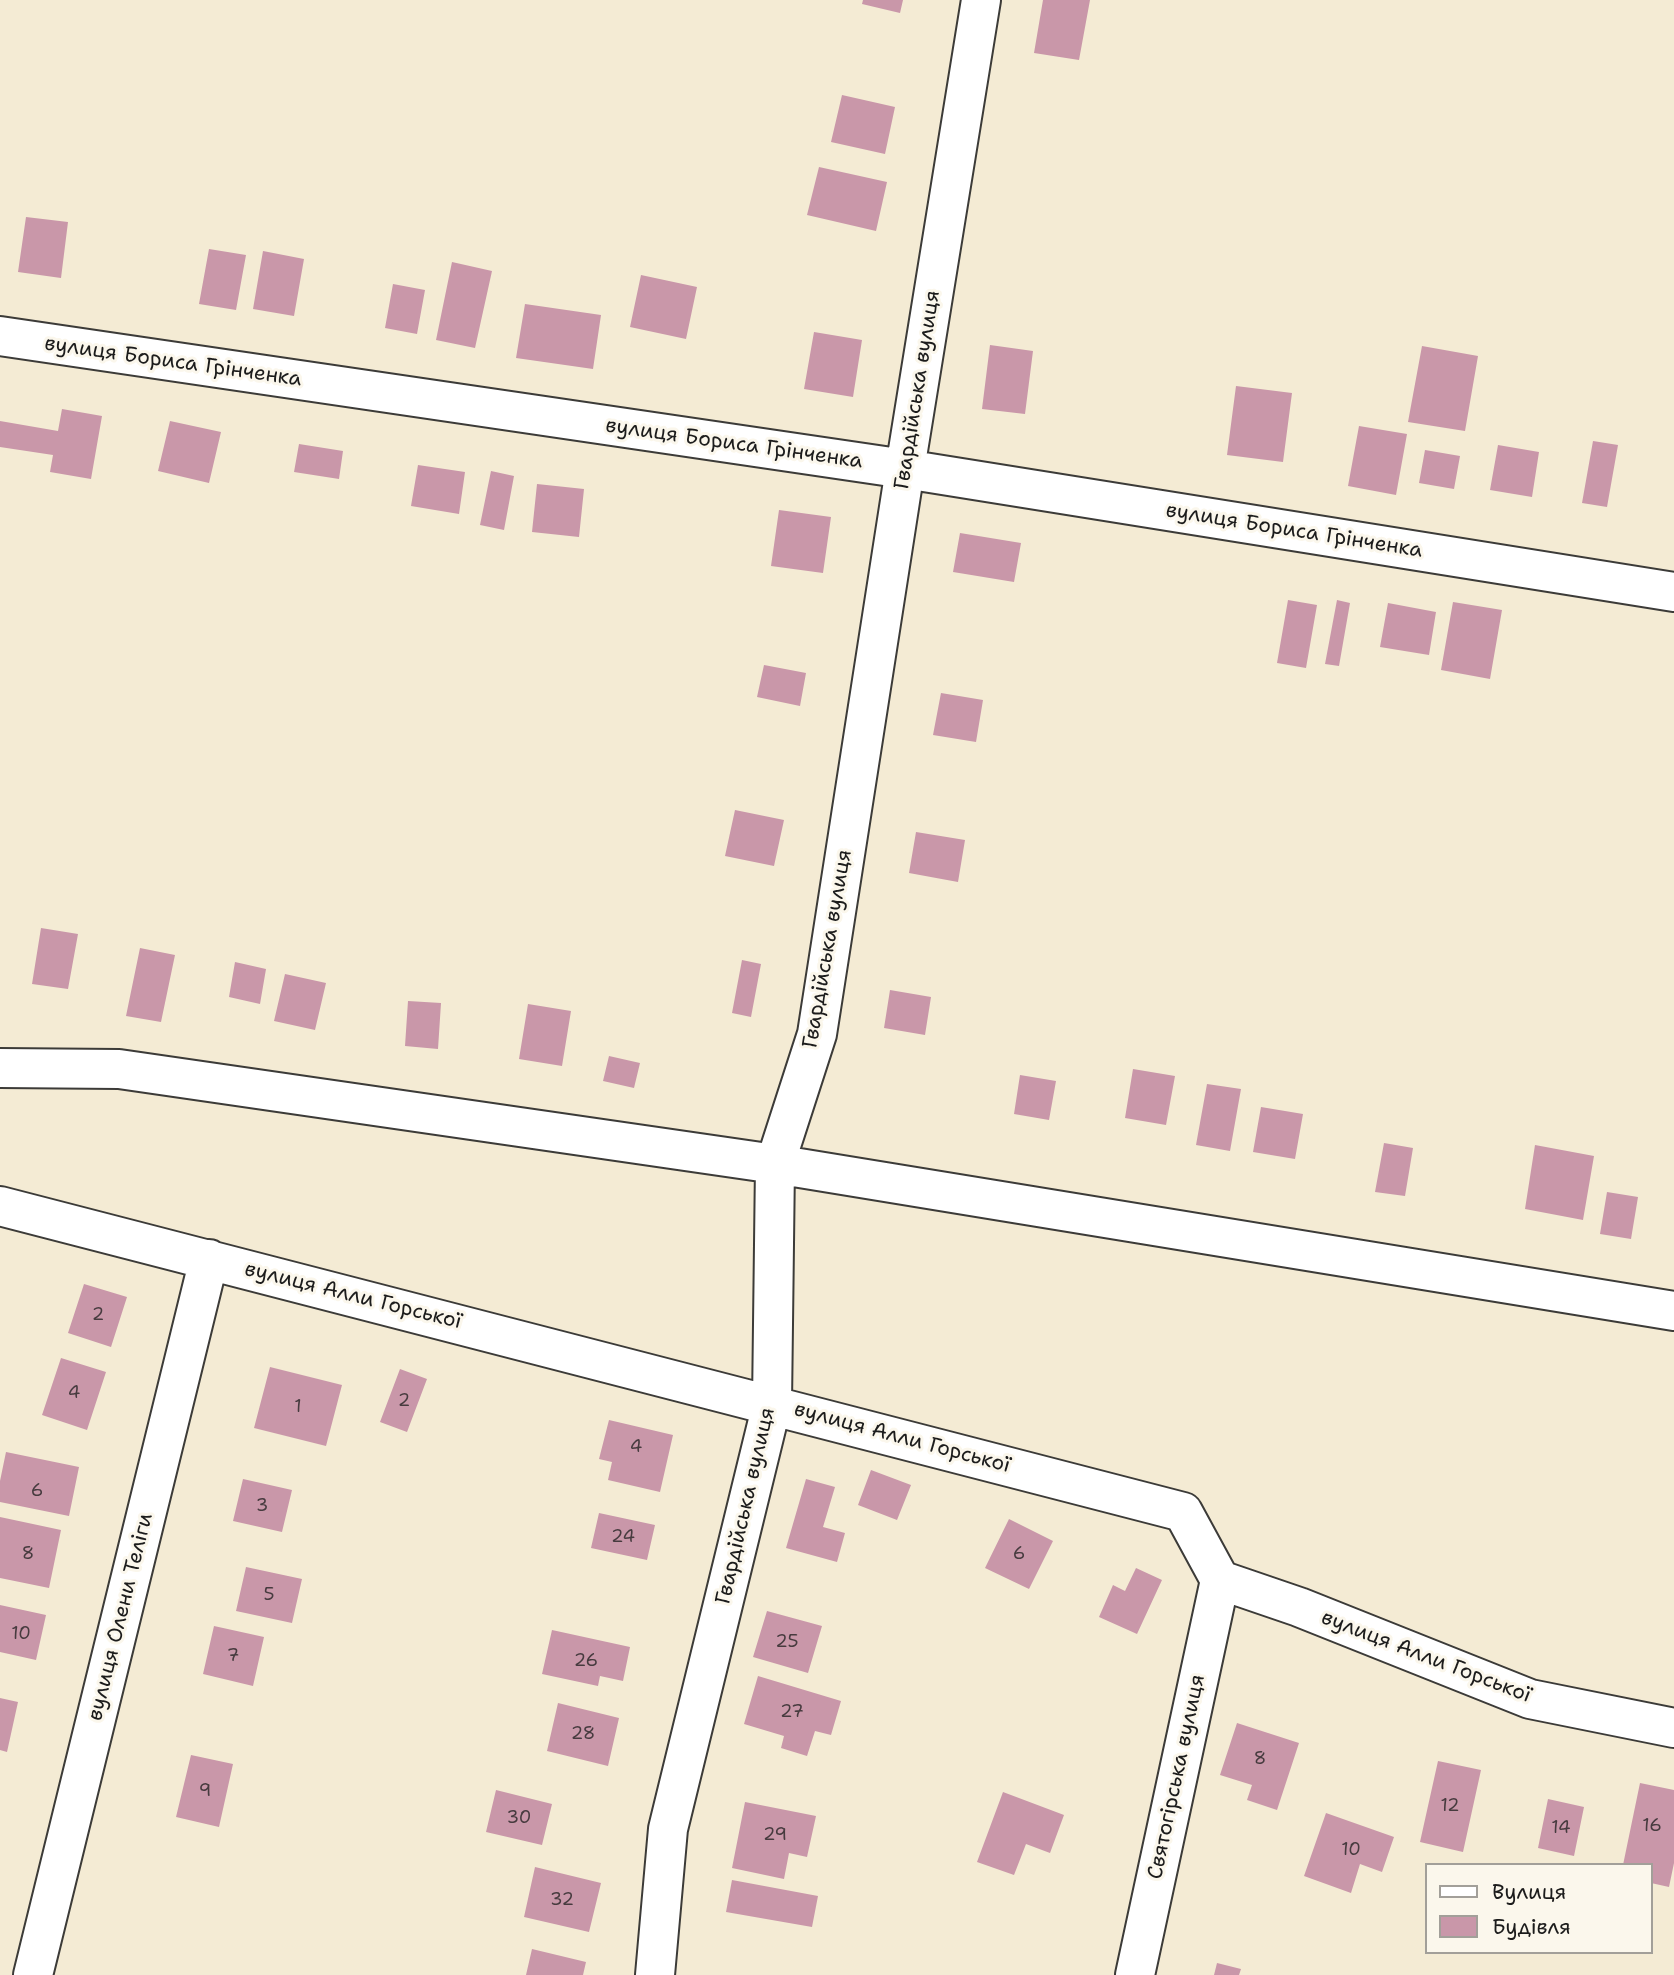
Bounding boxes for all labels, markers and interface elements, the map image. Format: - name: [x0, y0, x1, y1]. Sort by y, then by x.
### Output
- street label: Гвардійська вулиця: [890, 289, 946, 491]
- street label: вулиця Бориса Грінченка: [43, 331, 303, 393]
- street label: вулиця Бориса Грінченка: [604, 413, 864, 475]
- street label: вулиця Бориса Грінченка: [1164, 498, 1424, 564]
- street label: Гвардійська вулиця: [798, 848, 858, 1050]
- street label: вулиця Алли Горської: [242, 1257, 464, 1335]
- house number: 2: [92, 1304, 104, 1326]
- house number: 4: [68, 1382, 80, 1404]
- house number: 2: [398, 1390, 410, 1412]
- house number: 1: [294, 1396, 302, 1418]
- street label: вулиця Алли Горської: [791, 1397, 1013, 1479]
- street label: Гвардійська вулиця: [711, 1405, 781, 1607]
- house number: 4: [630, 1436, 642, 1458]
- house number: 6: [31, 1480, 43, 1502]
- house number: 3: [256, 1495, 268, 1517]
- street label: вулиця Олени Теліги: [83, 1510, 159, 1724]
- house number: 24: [611, 1526, 635, 1548]
- house number: 8: [22, 1543, 34, 1565]
- house number: 6: [1013, 1543, 1025, 1565]
- house number: 5: [263, 1584, 275, 1606]
- street label: вулиця Алли Горської: [1318, 1605, 1534, 1709]
- house number: 10: [11, 1623, 31, 1645]
- house number: 25: [775, 1631, 799, 1653]
- house number: 7: [227, 1645, 239, 1667]
- house number: 26: [574, 1650, 598, 1672]
- street label: Святогірська вулиця: [1143, 1672, 1211, 1882]
- house number: 27: [780, 1701, 804, 1723]
- house number: 28: [571, 1723, 595, 1745]
- house number: 8: [1254, 1748, 1266, 1770]
- house number: 9: [199, 1780, 211, 1802]
- house number: 12: [1440, 1795, 1460, 1817]
- house number: 30: [507, 1807, 531, 1829]
- house number: 16: [1642, 1815, 1662, 1837]
- house number: 14: [1551, 1817, 1571, 1839]
- house number: 29: [763, 1824, 787, 1846]
- house number: 10: [1341, 1839, 1361, 1861]
- legend: [1426, 1863, 1653, 1954]
- text: Вулиця: [1492, 1878, 1566, 1906]
- house number: 32: [550, 1889, 574, 1911]
- text: Будівля: [1492, 1913, 1571, 1941]

